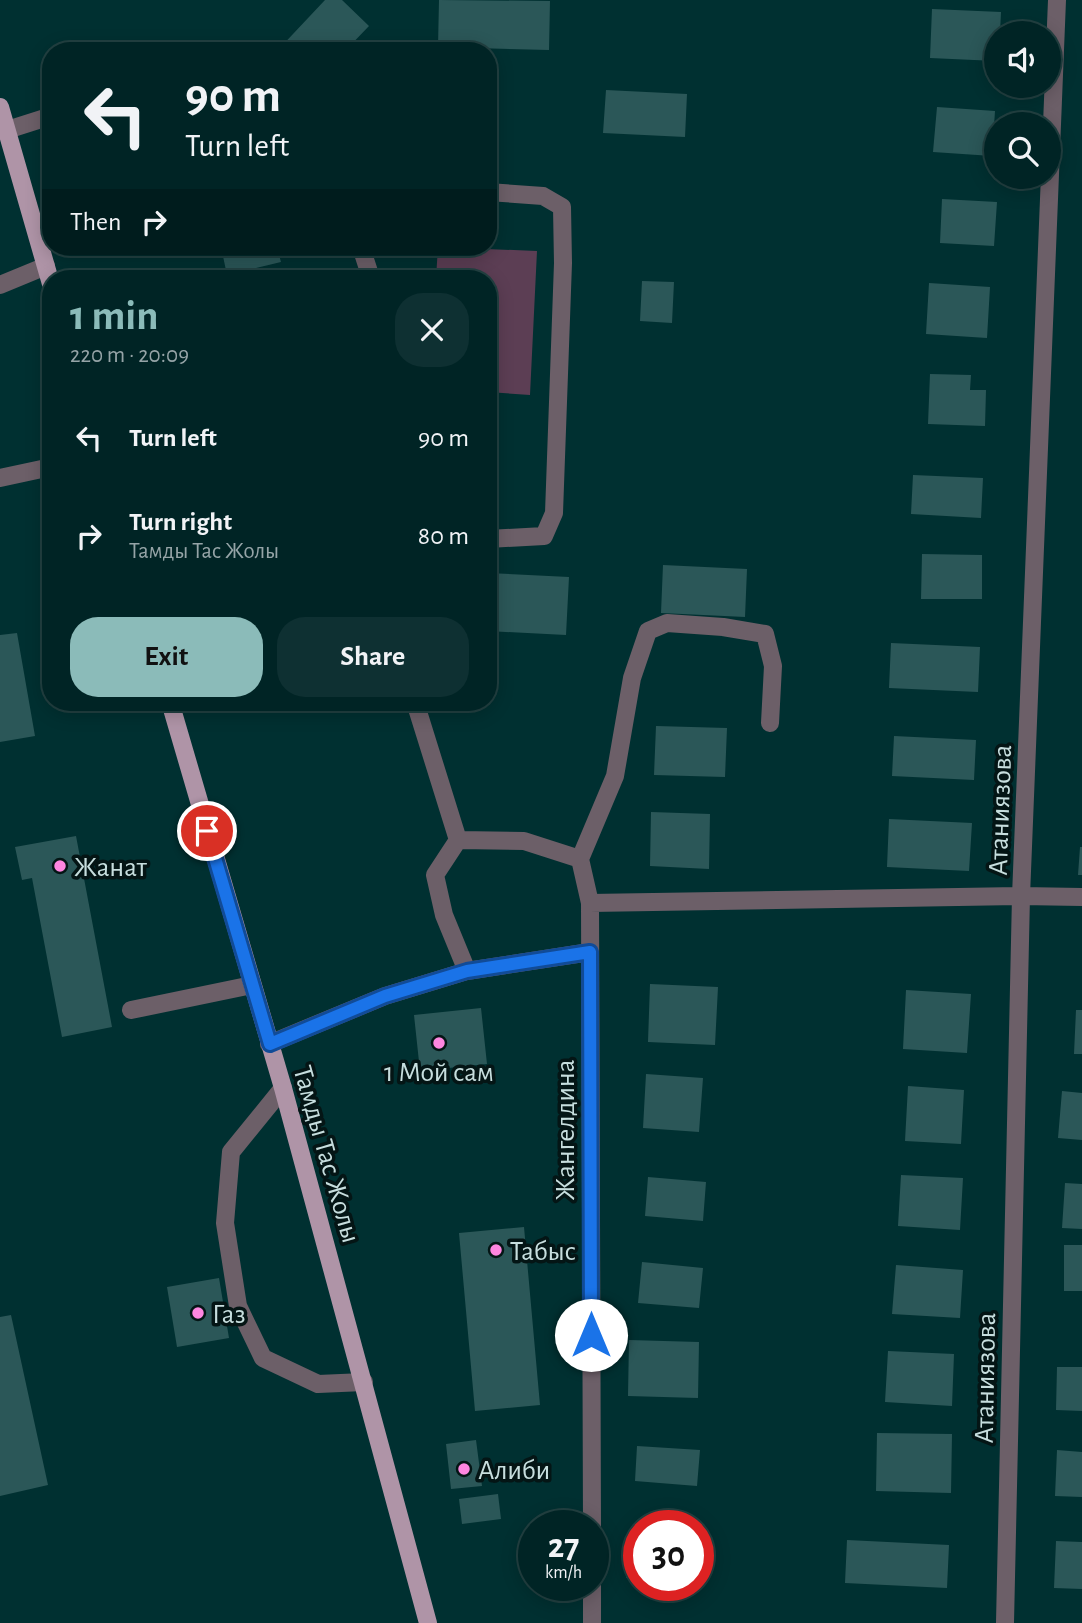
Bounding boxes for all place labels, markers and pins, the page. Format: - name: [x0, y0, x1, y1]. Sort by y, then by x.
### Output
- pin: [177, 801, 237, 861]
- place label: Жанат: [74, 854, 148, 882]
- marker: Жанат: [52, 858, 68, 874]
- marker: 1 Мой сам: [431, 1035, 447, 1051]
- place label: 1 Мой сам: [384, 1059, 494, 1087]
- place label: Табыс: [510, 1238, 576, 1266]
- marker: Табыс: [488, 1242, 504, 1258]
- place label: Газ: [212, 1301, 246, 1329]
- marker: Газ: [190, 1305, 206, 1321]
- place label: Алиби: [478, 1457, 550, 1485]
- marker: Алиби: [456, 1461, 472, 1477]

